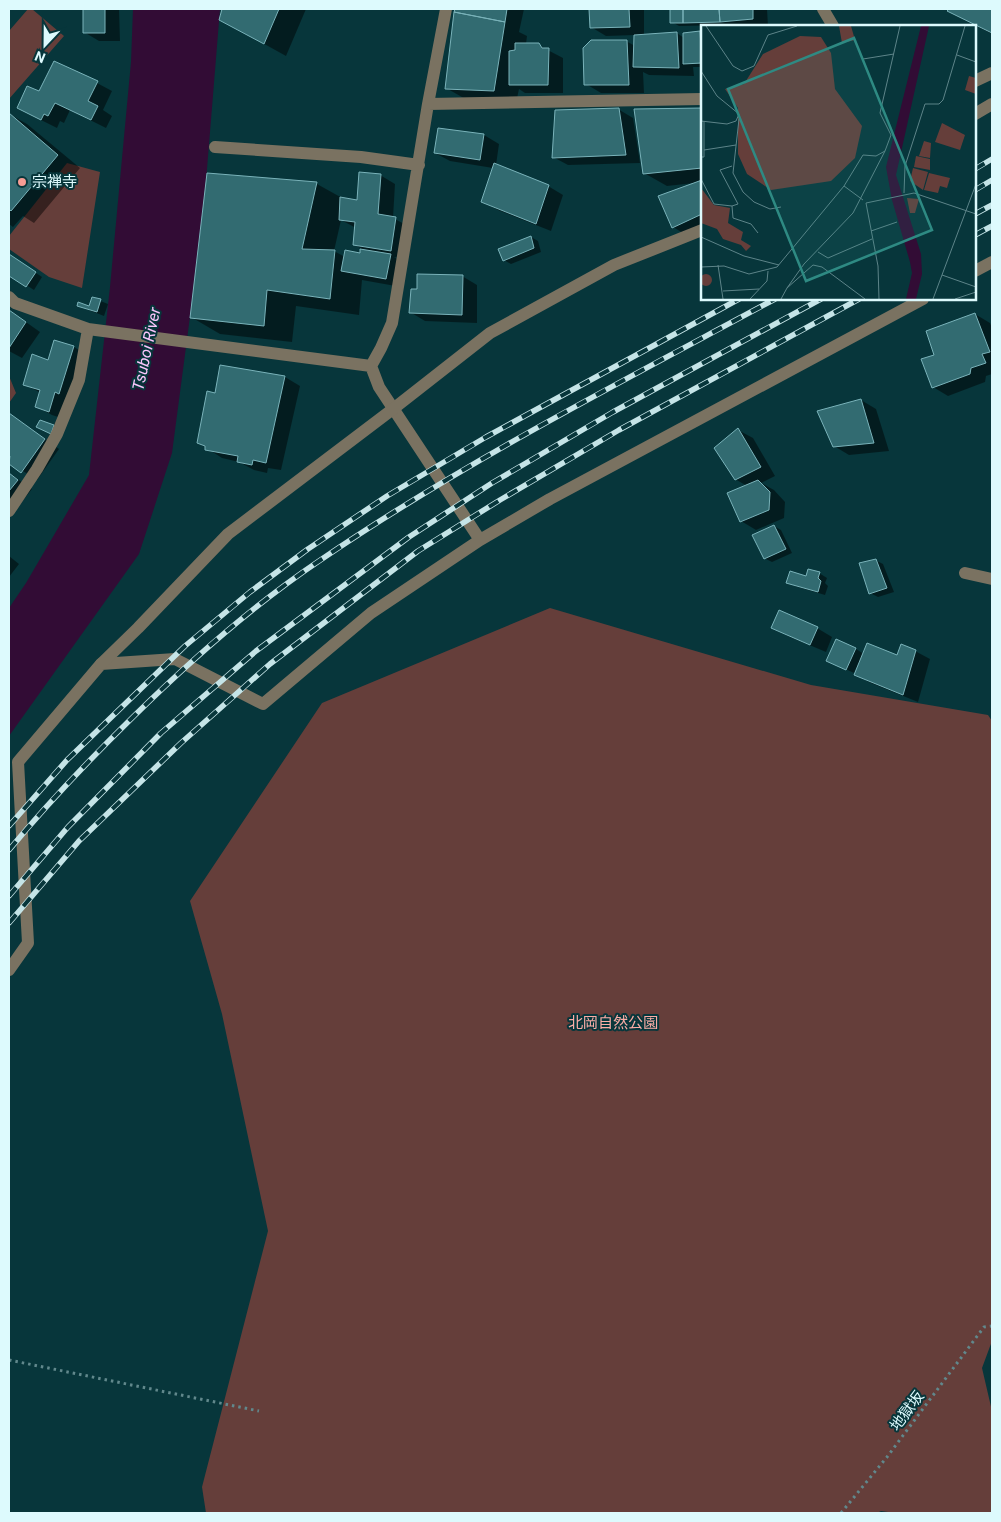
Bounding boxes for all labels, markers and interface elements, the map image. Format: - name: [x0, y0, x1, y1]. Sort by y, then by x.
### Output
- north arrow: [20, 20, 70, 70]
- inset map: [701, 25, 976, 300]
- text: N: [33, 48, 48, 66]
- place label: 宗禅寺: [32, 173, 77, 191]
- marker: 宗禅寺: [16, 176, 28, 188]
- water label: Tsuboi River: [128, 305, 165, 392]
- park label: 北岡自然公園: [568, 1014, 658, 1032]
- street label: 地獄坂: [886, 1388, 928, 1434]

